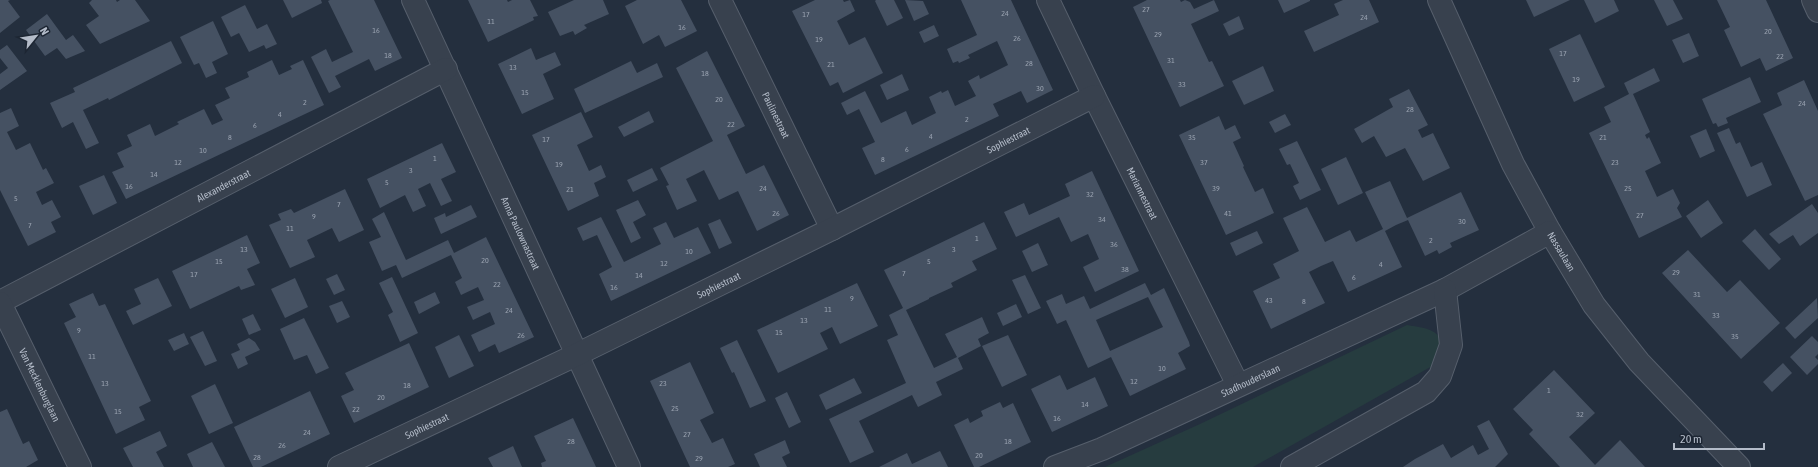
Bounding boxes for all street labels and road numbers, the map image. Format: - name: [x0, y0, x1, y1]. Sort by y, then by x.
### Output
- street label: Paulinestraat: [760, 90, 792, 140]
- street label: Sophiestraat: [985, 124, 1032, 156]
- street label: Mariannestraat: [1124, 165, 1160, 221]
- street label: Alexanderstraat: [195, 167, 252, 204]
- street label: Anna Paulownastraat: [499, 195, 542, 272]
- street label: Nassaulaan: [1545, 230, 1577, 273]
- street label: Sophiestraat: [695, 270, 742, 301]
- street label: Van Mecklenburglaan: [17, 347, 62, 424]
- street label: Stadhouderslaan: [1220, 362, 1282, 399]
- street label: Sophiestraat: [403, 411, 450, 441]

